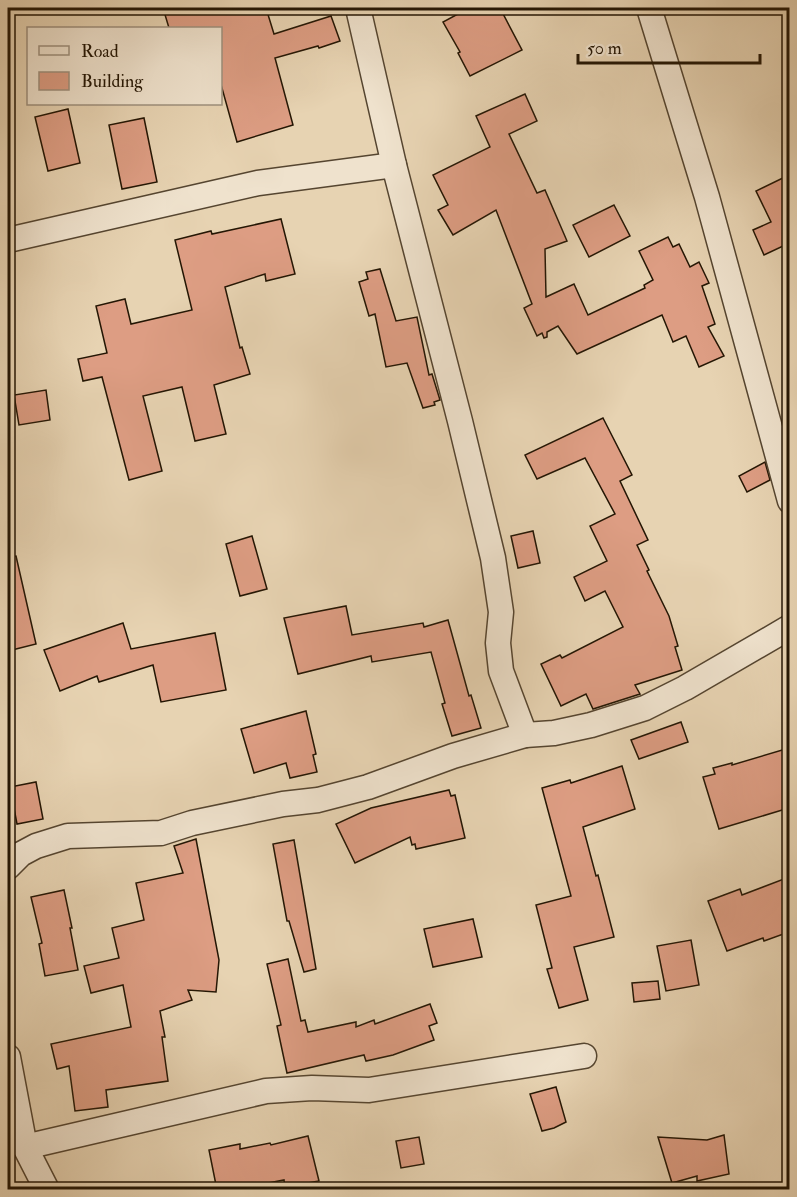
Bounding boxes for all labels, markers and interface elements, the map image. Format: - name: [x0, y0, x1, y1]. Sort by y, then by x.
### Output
- legend: [27, 27, 222, 105]
- scale bar: [578, 27, 760, 65]
- text: 50 m: [587, 37, 622, 60]
- text: Road: [81, 40, 119, 63]
- text: Building: [81, 70, 144, 93]

